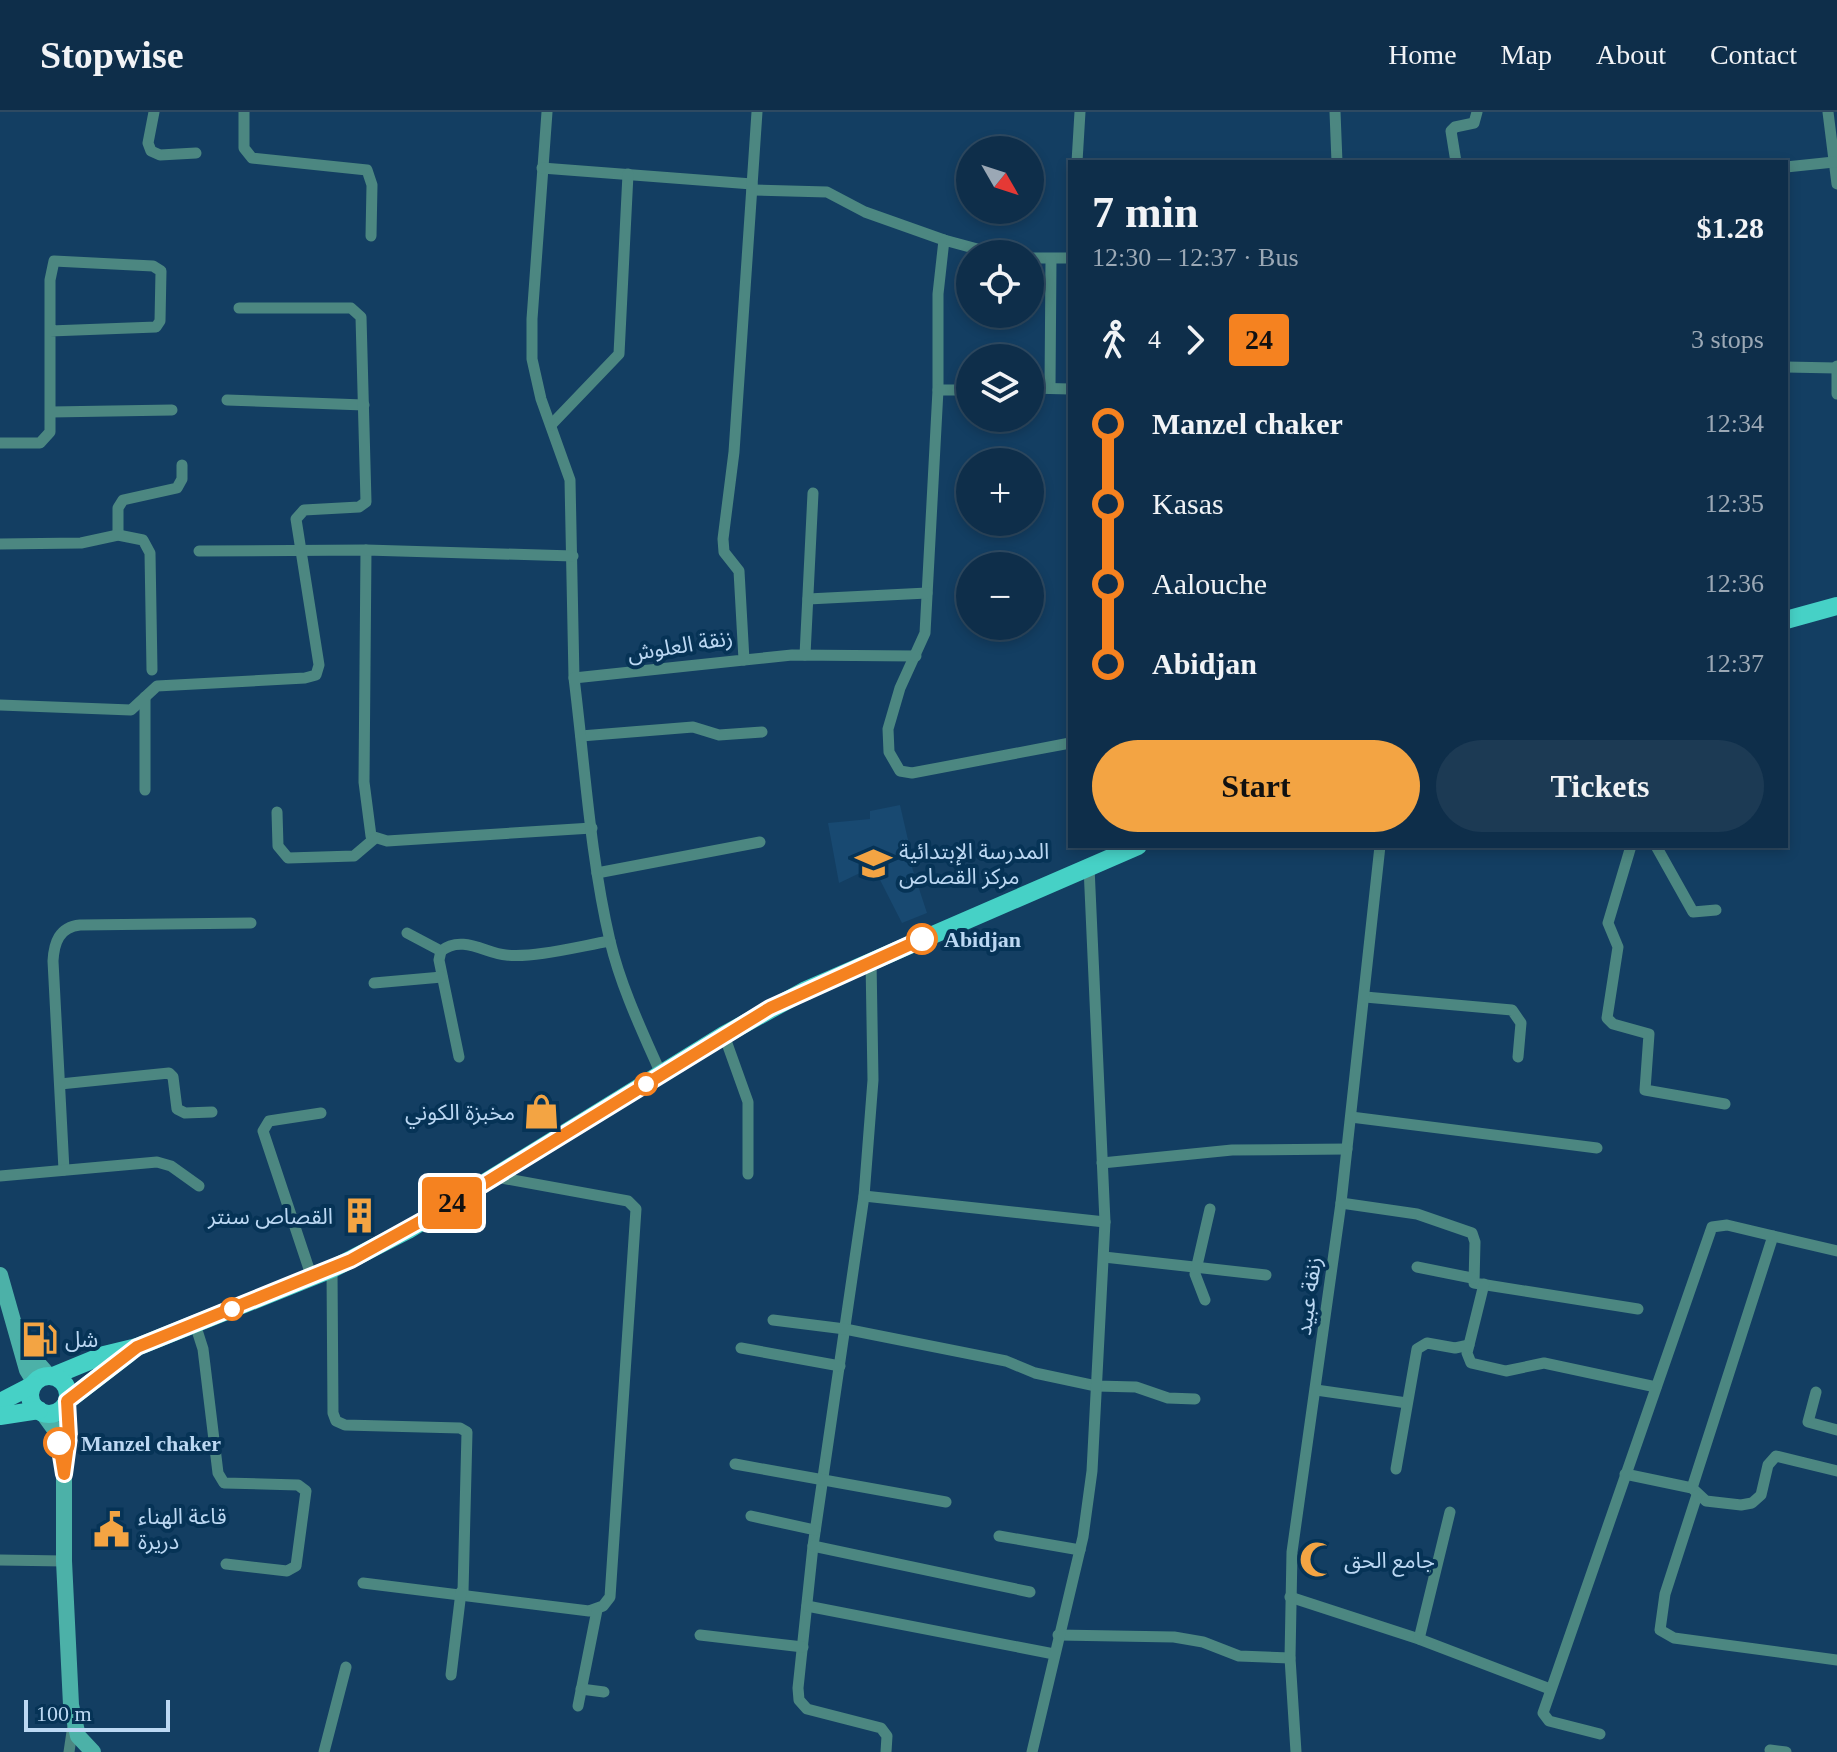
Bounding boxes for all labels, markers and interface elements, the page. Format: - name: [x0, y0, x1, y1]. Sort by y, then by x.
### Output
- text: Stopwise: [40, 34, 184, 76]
- text: Home: [1388, 39, 1457, 70]
- text: Map: [1501, 39, 1552, 70]
- text: About: [1596, 39, 1666, 70]
- text: Contact: [1710, 39, 1797, 70]
- north arrow: [956, 136, 1044, 224]
- map controls: [956, 136, 1044, 640]
- text: 7 min: [1092, 188, 1198, 237]
- text: $1.28: [1697, 211, 1764, 244]
- button: locate: [956, 240, 1044, 328]
- text: 12:30 – 12:37 · Bus: [1092, 243, 1299, 272]
- icon: walk: [1092, 318, 1136, 362]
- icon: forward: [1173, 318, 1217, 362]
- text: 24: [1245, 324, 1273, 355]
- text: 4: [1148, 325, 1161, 354]
- text: 3 stops: [1691, 325, 1764, 354]
- button: layers: [956, 344, 1044, 432]
- text: Manzel chaker: [1152, 407, 1343, 440]
- text: 12:34: [1705, 409, 1764, 438]
- button: +: [956, 448, 1044, 536]
- text: Kasas: [1152, 487, 1224, 520]
- text: 12:35: [1705, 489, 1764, 518]
- button: −: [956, 552, 1044, 640]
- text: Aalouche: [1152, 567, 1267, 600]
- text: 12:36: [1705, 569, 1764, 598]
- street label: زنقة العلوش: [626, 625, 735, 667]
- text: Abidjan: [1152, 647, 1257, 680]
- text: 12:37: [1705, 649, 1764, 678]
- button: Start: [1092, 740, 1420, 832]
- button: Tickets: [1436, 740, 1764, 832]
- place label: المدرسة الإبتدائية مركز القصاص: [899, 839, 1049, 889]
- school or university icon: المدرسة الإبتدائية مركز القصاص: [854, 845, 892, 883]
- marker: Abidjan: [907, 924, 937, 954]
- place label: Abidjan: [944, 927, 1021, 952]
- unlabelled marker: [635, 1073, 657, 1095]
- shop icon: مخبزة الكوني: [522, 1093, 560, 1131]
- place label: مخبزة الكوني: [405, 1100, 515, 1129]
- line badge: 24: [416, 1177, 488, 1229]
- text: 24: [438, 1187, 466, 1218]
- building icon: القصاص سنتر: [340, 1197, 378, 1235]
- place label: القصاص سنتر: [207, 1204, 333, 1229]
- street label: زنقة عبيد: [1291, 1255, 1327, 1337]
- unlabelled marker: [221, 1298, 243, 1320]
- fuel station icon: شل: [20, 1320, 58, 1358]
- place label: شل: [65, 1327, 98, 1352]
- marker: Manzel chaker: [44, 1428, 74, 1458]
- place label: Manzel chaker: [81, 1431, 221, 1456]
- place label: قاعة الهناء دريرة: [138, 1504, 227, 1555]
- public building icon: قاعة الهناء دريرة: [93, 1510, 131, 1548]
- mosque icon: جامع الحق: [1299, 1541, 1337, 1579]
- place label: جامع الحق: [1344, 1548, 1435, 1577]
- scale bar: [24, 1696, 170, 1732]
- text: 100 m: [36, 1701, 92, 1726]

